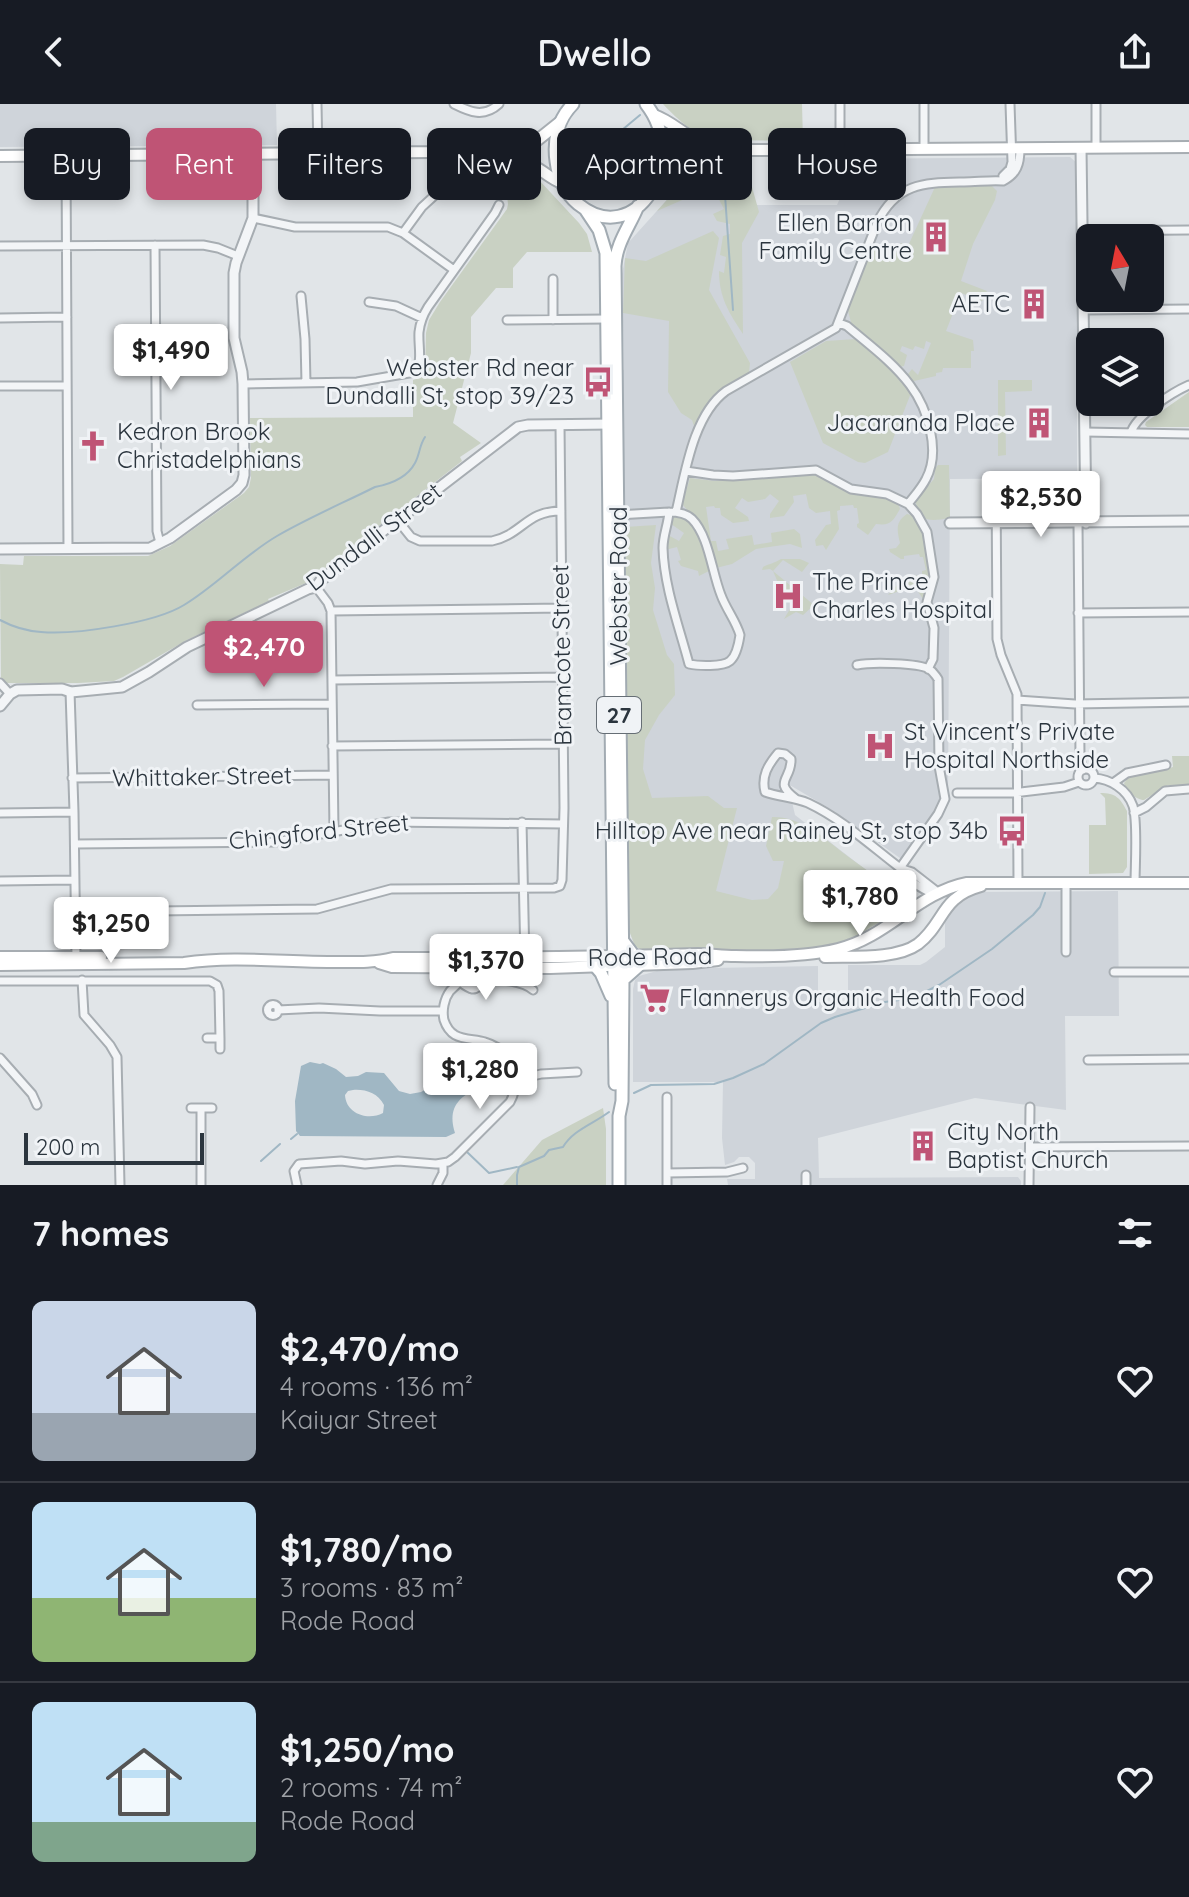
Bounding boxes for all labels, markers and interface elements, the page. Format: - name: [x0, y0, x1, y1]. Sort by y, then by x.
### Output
- icon: back: [32, 30, 76, 74]
- text: Dwello: [537, 30, 652, 75]
- icon: share: [1113, 30, 1157, 74]
- chip: Buy: [24, 128, 130, 200]
- chip: Rent: [146, 128, 262, 200]
- chip: Filters: [278, 128, 411, 200]
- chip: New: [427, 128, 541, 200]
- chip: Apartment: [557, 128, 752, 200]
- chip: House: [768, 128, 906, 200]
- place label: Ellen Barron Family Centre: [758, 207, 912, 265]
- building icon: Ellen Barron Family Centre: [919, 220, 953, 254]
- north arrow: [1076, 224, 1164, 312]
- map controls: [1076, 224, 1164, 416]
- building icon: AETC: [1017, 287, 1051, 321]
- place label: AETC: [951, 288, 1010, 318]
- pin: $1,490: [106, 324, 236, 392]
- button: layers: [1076, 328, 1164, 416]
- text: $1,490: [132, 333, 210, 366]
- place label: Webster Rd near Dundalli St, stop 39/23: [325, 352, 574, 410]
- bus stop icon: Webster Rd near Dundalli St, stop 39/23: [581, 365, 615, 399]
- building icon: Jacaranda Place: [1022, 406, 1056, 440]
- place label: Jacaranda Place: [826, 407, 1015, 437]
- place label: Kedron Brook Christadelphians: [117, 416, 301, 474]
- church icon: Kedron Brook Christadelphians: [76, 429, 110, 463]
- pin: $2,530: [976, 471, 1106, 539]
- street label: Dundalli Street: [300, 475, 447, 597]
- text: $2,530: [1000, 480, 1082, 513]
- street label: Webster Road: [603, 506, 633, 666]
- street label: Bramcote Street: [544, 564, 578, 746]
- place label: The Prince Charles Hospital: [812, 566, 993, 624]
- hospital icon: The Prince Charles Hospital: [771, 579, 805, 613]
- pin: $2,470: [199, 621, 329, 689]
- text: $2,470: [223, 630, 305, 663]
- road number: 27: [597, 697, 641, 733]
- place label: St Vincent's Private Hospital Northside: [904, 716, 1115, 774]
- hospital icon: St Vincent's Private Hospital Northside: [863, 729, 897, 763]
- street label: Whittaker Street: [112, 759, 292, 793]
- street label: Chingford Street: [227, 807, 410, 855]
- bus stop icon: Hilltop Ave near Rainey St, stop 34b: [995, 814, 1029, 848]
- place label: Hilltop Ave near Rainey St, stop 34b: [595, 815, 988, 845]
- pin: $1,780: [795, 870, 925, 938]
- text: $1,780: [821, 879, 899, 912]
- pin: $1,250: [46, 897, 176, 965]
- text: $1,250: [72, 906, 150, 939]
- pin: $1,370: [421, 934, 551, 1002]
- street label: Rode Road: [587, 940, 713, 972]
- text: $1,370: [448, 943, 525, 976]
- supermarket icon: Flannerys Organic Health Food: [638, 981, 672, 1015]
- place label: Flannerys Organic Health Food: [679, 982, 1025, 1012]
- pin: $1,280: [415, 1043, 545, 1111]
- text: $1,280: [441, 1052, 519, 1085]
- place label: City North Baptist Church: [947, 1116, 1109, 1174]
- scale bar: [24, 1129, 204, 1165]
- building icon: City North Baptist Church: [906, 1129, 940, 1163]
- text: 200 m: [36, 1133, 100, 1161]
- icon: filters: [1113, 1211, 1157, 1255]
- text: 7 homes: [32, 1212, 169, 1255]
- text: $2,470/mo: [280, 1327, 459, 1370]
- icon: home: [96, 1333, 192, 1429]
- icon: heart: [1113, 1359, 1157, 1403]
- text: 4 rooms · 136 m²: [280, 1370, 473, 1403]
- text: Kaiyar Street: [280, 1403, 438, 1436]
- text: $1,780/mo: [280, 1528, 453, 1571]
- icon: home: [96, 1534, 192, 1630]
- icon: heart: [1113, 1560, 1157, 1604]
- text: 3 rooms · 83 m²: [280, 1571, 463, 1604]
- text: Rode Road: [280, 1604, 415, 1637]
- text: $1,250/mo: [280, 1728, 455, 1771]
- icon: home: [96, 1734, 192, 1830]
- icon: heart: [1113, 1760, 1157, 1804]
- text: 2 rooms · 74 m²: [280, 1771, 463, 1804]
- text: Rode Road: [280, 1804, 415, 1837]

